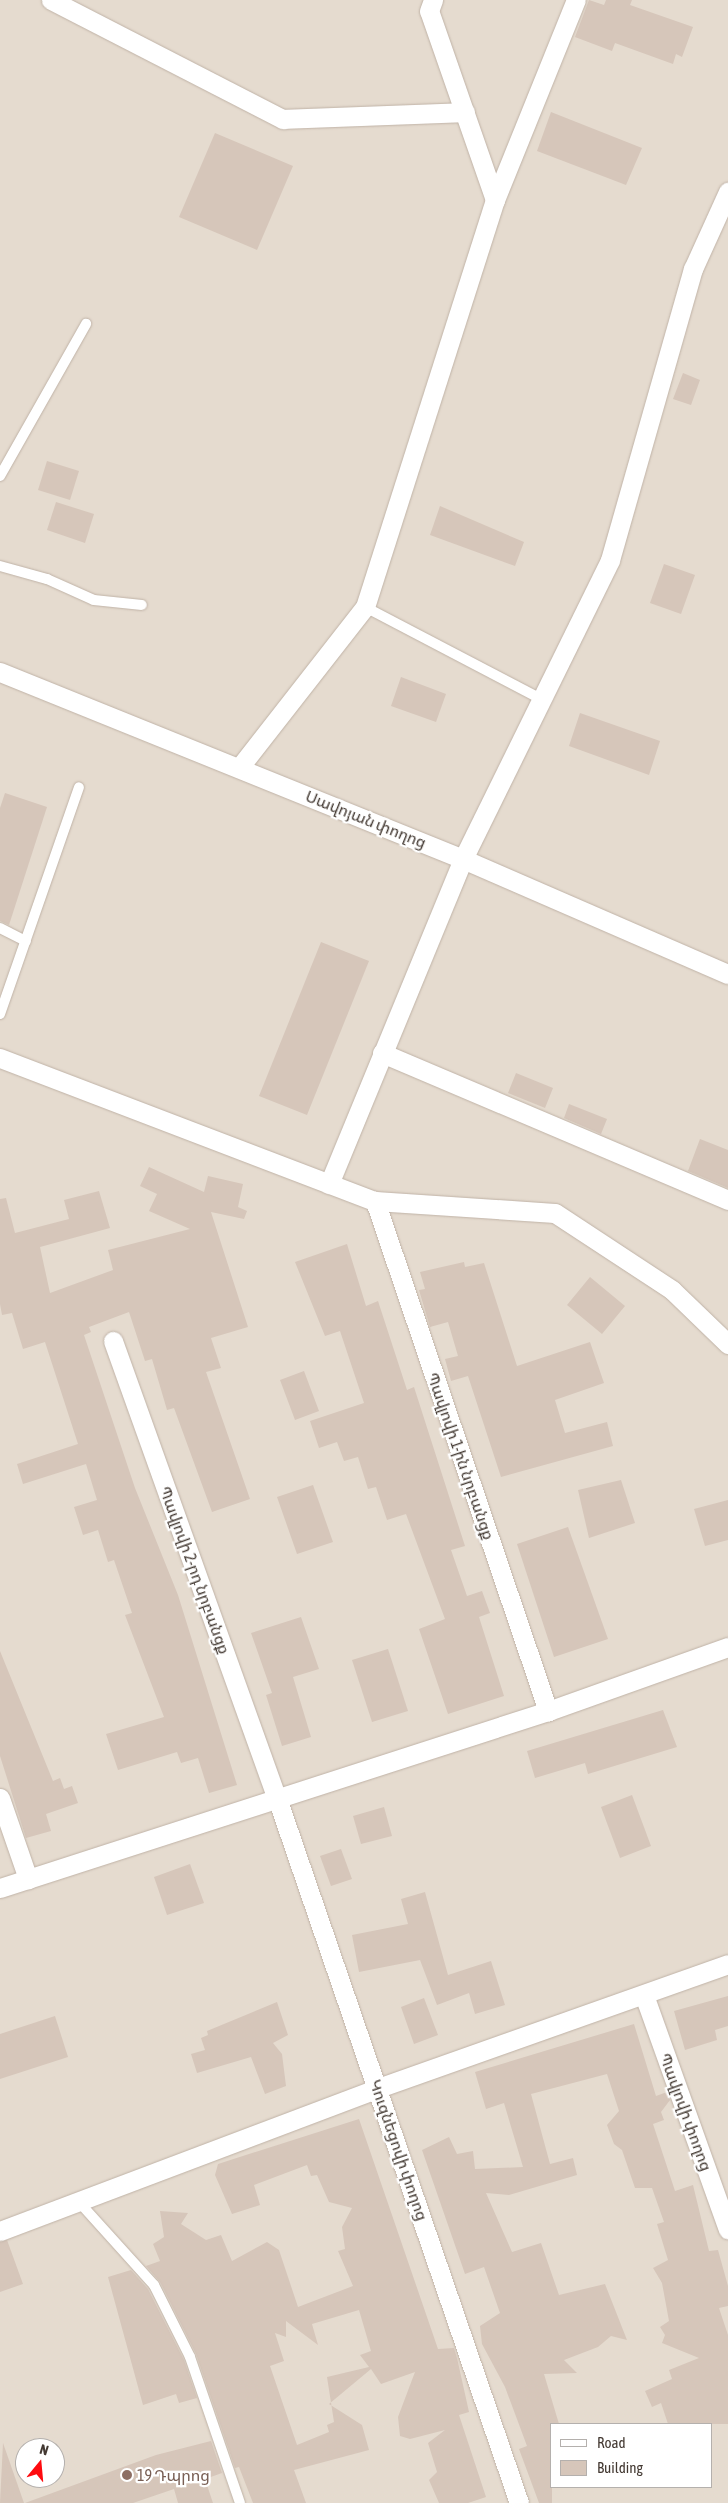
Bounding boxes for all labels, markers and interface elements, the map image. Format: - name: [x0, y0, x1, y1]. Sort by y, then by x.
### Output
- street label: Սավոյան փողոց: [303, 786, 429, 852]
- street label: Պավլովի 1-ին նրբանցք: [423, 1370, 499, 1542]
- street label: Պավլովի 2-րդ նրբանցք: [156, 1483, 234, 1657]
- street label: Պավլովի փողոց: [656, 2050, 716, 2174]
- street label: Կուզնեցովի փողոց: [366, 2077, 432, 2223]
- legend: [550, 2423, 713, 2488]
- text: Road: [597, 2434, 626, 2451]
- north arrow: [15, 2438, 65, 2488]
- text: N: [38, 2441, 50, 2458]
- text: Building: [597, 2459, 643, 2476]
- place label: 19 Դպրոց: [137, 2465, 210, 2485]
- marker: 19 Դպրոց: [121, 2469, 133, 2481]

